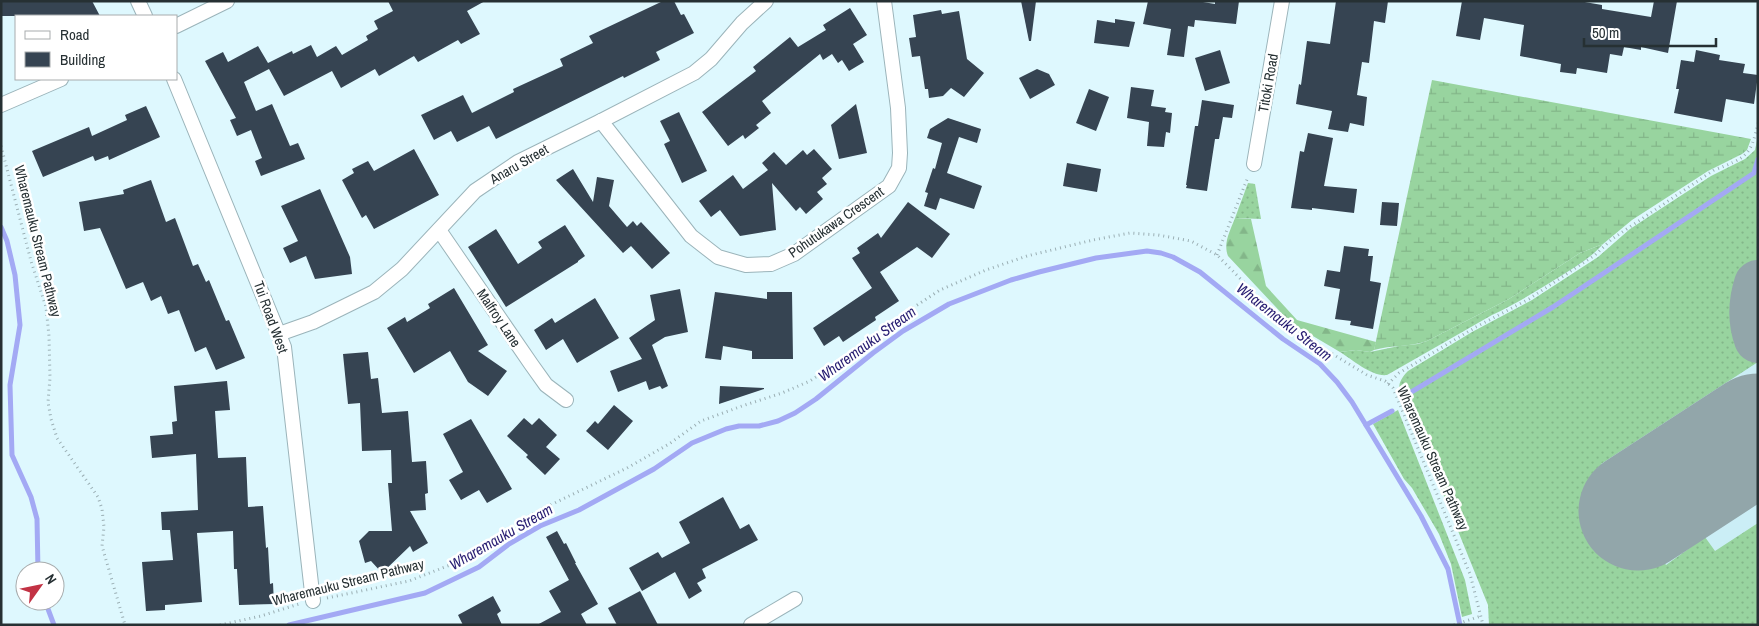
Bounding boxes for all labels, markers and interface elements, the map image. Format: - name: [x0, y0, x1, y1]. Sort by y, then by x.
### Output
- legend: [15, 15, 178, 80]
- scale bar: [1584, 15, 1716, 47]
- text: 50 m: [1592, 22, 1619, 43]
- text: Road: [60, 24, 89, 45]
- text: Building: [60, 49, 105, 70]
- street label: Titoki Road: [1254, 52, 1282, 114]
- street label: Anaru Street: [486, 140, 551, 188]
- street label: Wharemauku Stream Pathway: [10, 163, 66, 319]
- street label: Pohutukawa Crescent: [785, 182, 887, 262]
- street label: Tui Road West: [250, 278, 292, 356]
- water label: Wharemauku Stream: [1232, 278, 1337, 366]
- street label: Malfroy Lane: [473, 285, 525, 351]
- water label: Wharemauku Stream: [814, 301, 920, 386]
- street label: Wharemauku Stream Pathway: [1393, 383, 1473, 533]
- water label: Wharemauku Stream: [445, 498, 556, 575]
- street label: Wharemauku Stream Pathway: [270, 554, 426, 610]
- north arrow: [15, 561, 65, 611]
- text: N: [41, 571, 61, 587]

